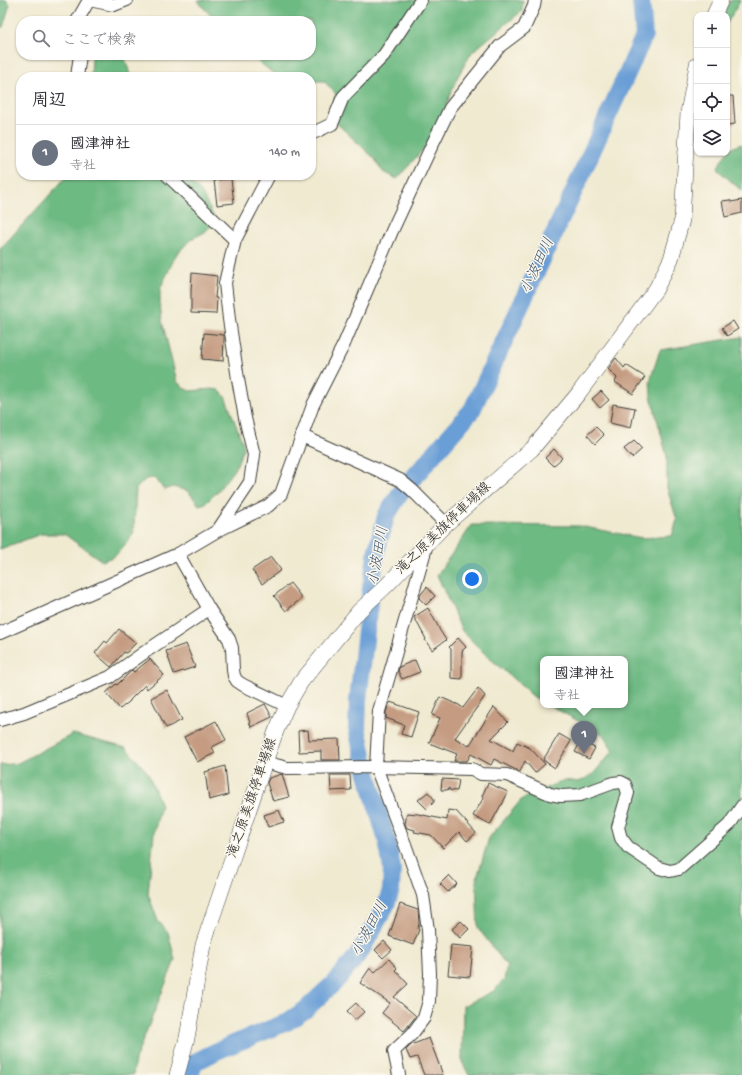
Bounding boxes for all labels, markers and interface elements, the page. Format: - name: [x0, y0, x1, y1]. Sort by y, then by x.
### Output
- map controls: [694, 12, 730, 156]
- button: +: [694, 12, 730, 48]
- search box: [16, 16, 316, 60]
- icon: search: [30, 27, 52, 49]
- text: ここで検索: [62, 32, 137, 50]
- button: −: [694, 48, 730, 84]
- button: locate: [694, 84, 730, 120]
- text: 周辺: [32, 92, 66, 112]
- button: layers: [694, 120, 730, 156]
- text: 國津神社: [70, 136, 130, 154]
- text: 1: [42, 145, 48, 160]
- text: 140 m: [269, 145, 300, 160]
- text: 寺社: [70, 159, 96, 174]
- water label: 小波田川: [516, 235, 559, 297]
- street label: 滝之原美旗停車場線: [393, 479, 495, 579]
- water label: 小波田川: [364, 525, 393, 587]
- your location: [462, 569, 482, 589]
- popup: [540, 656, 628, 708]
- text: 國津神社: [554, 666, 614, 684]
- text: 寺社: [554, 689, 580, 704]
- pin: 1: [571, 721, 597, 754]
- street label: 滝之原美旗停車場線: [224, 736, 282, 860]
- water label: 小波田川: [347, 898, 392, 960]

